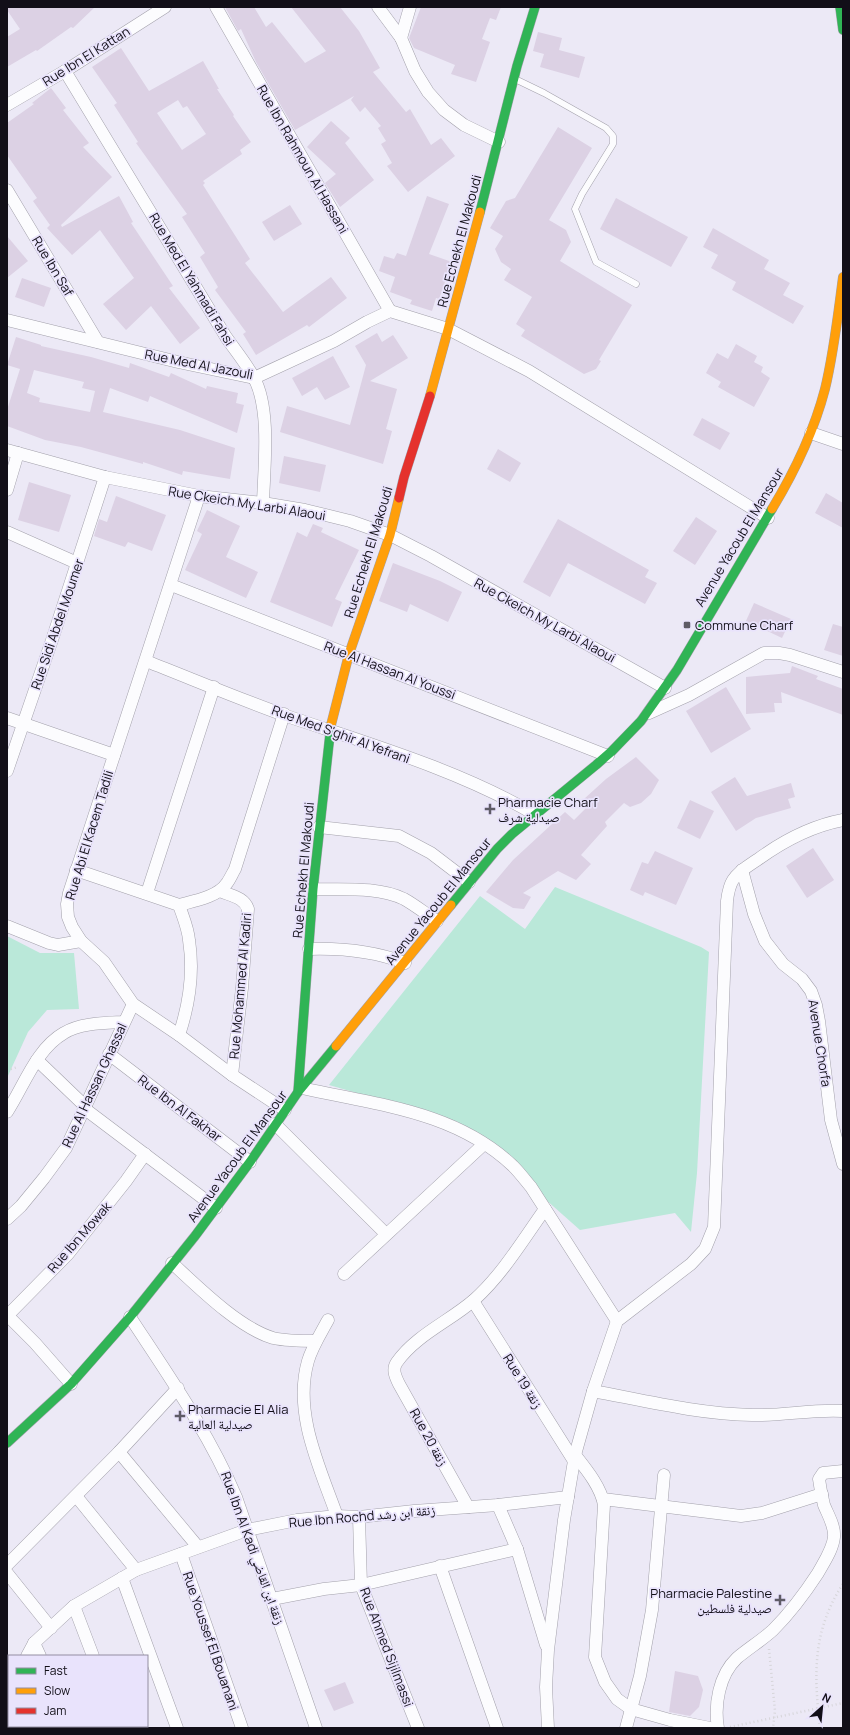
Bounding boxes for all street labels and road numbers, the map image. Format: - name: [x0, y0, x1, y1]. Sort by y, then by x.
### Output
- street label: Rue Ibn El Kattan: [39, 22, 133, 90]
- street label: Rue Ibn Rahmoun Al Hassani: [253, 81, 353, 237]
- street label: Rue Echekh El Makoudi: [433, 173, 485, 309]
- street label: Rue Med El Yahmadi Fahsi: [145, 209, 239, 349]
- street label: Rue Ibn Saf: [28, 233, 78, 300]
- street label: Rue Med Al Jazouli: [143, 345, 255, 383]
- street label: Avenue Yacoub El Mansour: [690, 464, 788, 610]
- street label: Rue Ckeich My Larbi Alaoui: [167, 482, 327, 524]
- street label: Rue Echekh El Makoudi: [339, 484, 397, 620]
- street label: Rue Sidi Abdel Moumer: [26, 556, 88, 692]
- street label: Rue Ckeich My Larbi Alaoui: [471, 574, 619, 666]
- street label: Rue Al Hassan Al Youssi: [322, 637, 458, 703]
- street label: Rue Med S'ghir Al Yefrani: [269, 701, 413, 767]
- street label: Rue Abi El Kacem Tadili: [61, 768, 117, 902]
- street label: Rue Echekh El Makoudi: [288, 801, 318, 939]
- street label: Avenue Yacoub El Mansour: [381, 833, 495, 968]
- street label: Rue Mohammed Al Kadiri: [225, 912, 255, 1060]
- street label: Avenue Chorfa: [804, 998, 836, 1088]
- street label: Rue Al Hassan Ghassal: [57, 1020, 131, 1150]
- street label: Rue Ibn Al Fakhar: [134, 1071, 226, 1146]
- street label: Avenue Yacoub El Mansour: [183, 1086, 291, 1226]
- street label: Rue Ibn Mowak: [43, 1197, 115, 1276]
- street label: Rue 19 زنقة: [499, 1350, 547, 1412]
- street label: Rue 20 زنقة: [406, 1405, 452, 1469]
- street label: Rue Ibn Al Kadi زنقة ابن القاضي: [215, 1469, 289, 1628]
- street label: Rue Ibn Rochd زنقة ابن رشد: [288, 1501, 436, 1531]
- street label: Rue Youssef El Bouanani: [179, 1569, 243, 1713]
- street label: Rue Ahmed Sijilmassi: [356, 1585, 418, 1709]

